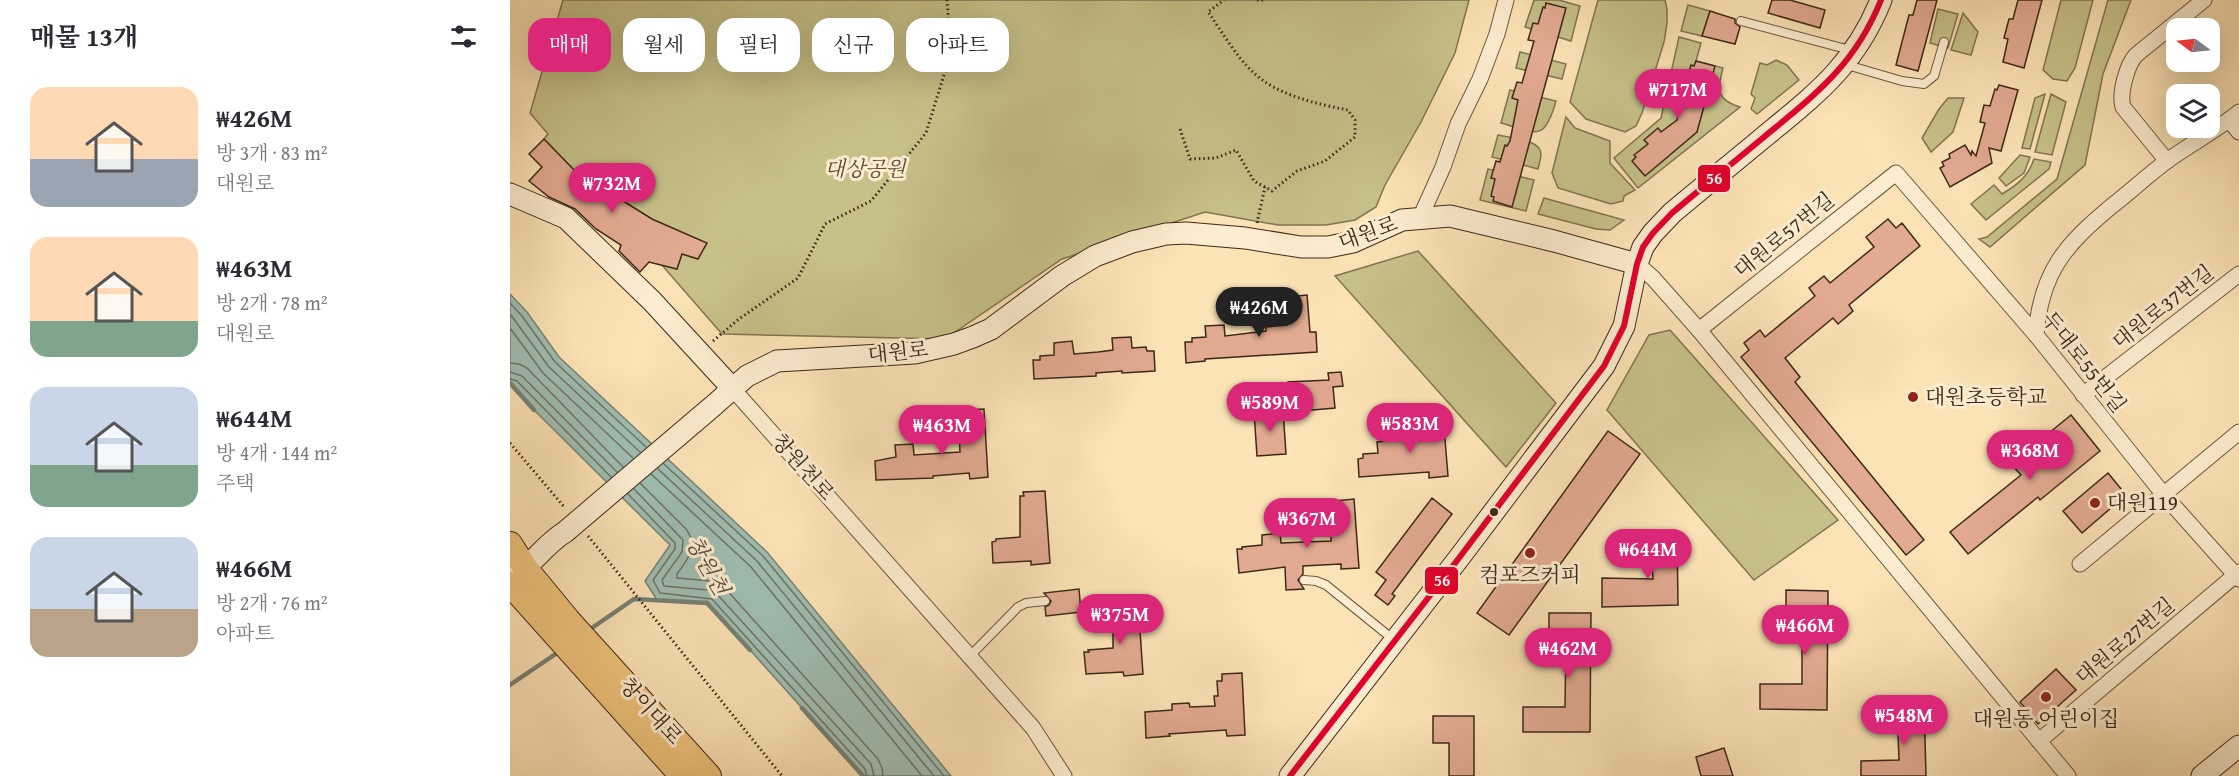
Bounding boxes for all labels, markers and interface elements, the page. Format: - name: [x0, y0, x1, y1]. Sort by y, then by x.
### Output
- text: 매물 13개: [30, 17, 138, 56]
- chip: 매매: [528, 18, 611, 72]
- chip: 월세: [623, 18, 705, 72]
- chip: 필터: [717, 18, 800, 72]
- chip: 신규: [812, 18, 894, 72]
- chip: 아파트: [906, 18, 1009, 72]
- north arrow: [2166, 18, 2220, 72]
- map controls: [2166, 18, 2220, 138]
- icon: filters: [447, 20, 480, 53]
- pin: ₩717M: [1636, 69, 1720, 120]
- text: ₩717M: [1649, 74, 1707, 103]
- button: layers: [2166, 84, 2220, 138]
- text: ₩426M: [216, 98, 292, 137]
- icon: home: [78, 111, 150, 183]
- text: 방 3개 · 83 m²: [216, 138, 328, 167]
- park label: 대상공원: [824, 153, 907, 184]
- pin: ₩732M: [570, 163, 654, 214]
- line badge: 56: [1697, 164, 1731, 193]
- text: 56: [1706, 166, 1722, 190]
- text: 대원로: [216, 168, 274, 197]
- text: ₩732M: [583, 168, 641, 197]
- street label: 대원로57번길: [1727, 184, 1841, 285]
- street label: 대원로: [1334, 208, 1402, 258]
- text: ₩463M: [216, 248, 292, 287]
- street label: 대원로37번길: [2105, 257, 2220, 356]
- icon: home: [78, 261, 150, 333]
- pin: ₩426M: [1217, 287, 1301, 338]
- text: 방 2개 · 78 m²: [216, 288, 328, 317]
- text: ₩426M: [1230, 292, 1288, 321]
- street label: 두대로55번길: [2035, 304, 2134, 419]
- text: 대원로: [216, 318, 274, 347]
- street label: 대원로: [866, 333, 930, 370]
- place label: 대원초등학교: [1925, 381, 2047, 412]
- pin: ₩589M: [1228, 382, 1312, 433]
- text: ₩589M: [1241, 387, 1299, 416]
- marker: 대원초등학교: [1906, 390, 1920, 404]
- text: ₩644M: [216, 398, 292, 437]
- pin: ₩583M: [1368, 403, 1452, 454]
- pin: ₩463M: [900, 405, 984, 456]
- text: ₩583M: [1381, 408, 1439, 437]
- text: ₩463M: [913, 410, 971, 439]
- icon: home: [78, 411, 150, 483]
- street label: 창원천로: [765, 426, 842, 507]
- pin: ₩368M: [1988, 430, 2072, 481]
- text: ₩368M: [2001, 435, 2059, 464]
- text: 방 4개 · 144 m²: [216, 438, 337, 467]
- text: 주택: [216, 468, 255, 497]
- place label: 대원119: [2107, 487, 2178, 518]
- marker: 대원119: [2088, 496, 2102, 510]
- pin: ₩367M: [1265, 498, 1349, 549]
- text: ₩367M: [1278, 503, 1336, 532]
- unlabelled marker: [1488, 506, 1500, 518]
- water label: 창원천: [679, 529, 738, 602]
- pin: ₩644M: [1606, 529, 1690, 580]
- text: ₩644M: [1619, 534, 1677, 563]
- marker: 컴포즈커피: [1523, 546, 1537, 560]
- text: ₩466M: [216, 548, 292, 587]
- place label: 컴포즈커피: [1479, 559, 1581, 590]
- icon: home: [78, 561, 150, 633]
- line badge: 56: [1424, 566, 1459, 595]
- text: 56: [1434, 568, 1450, 592]
- text: 방 2개 · 76 m²: [216, 588, 328, 617]
- street label: 대원로27번길: [2068, 590, 2181, 692]
- pin: ₩375M: [1078, 594, 1162, 645]
- text: ₩375M: [1091, 599, 1149, 628]
- pin: ₩466M: [1763, 605, 1847, 656]
- text: ₩466M: [1776, 610, 1834, 639]
- text: 아파트: [216, 618, 274, 647]
- pin: ₩462M: [1526, 628, 1610, 679]
- text: ₩462M: [1539, 633, 1597, 662]
- street label: 창이대로: [613, 670, 690, 751]
- marker: 대원동 어린이집: [2039, 690, 2053, 704]
- pin: ₩548M: [1862, 695, 1946, 746]
- text: ₩548M: [1875, 700, 1933, 729]
- place label: 대원동 어린이집: [1973, 703, 2119, 734]

